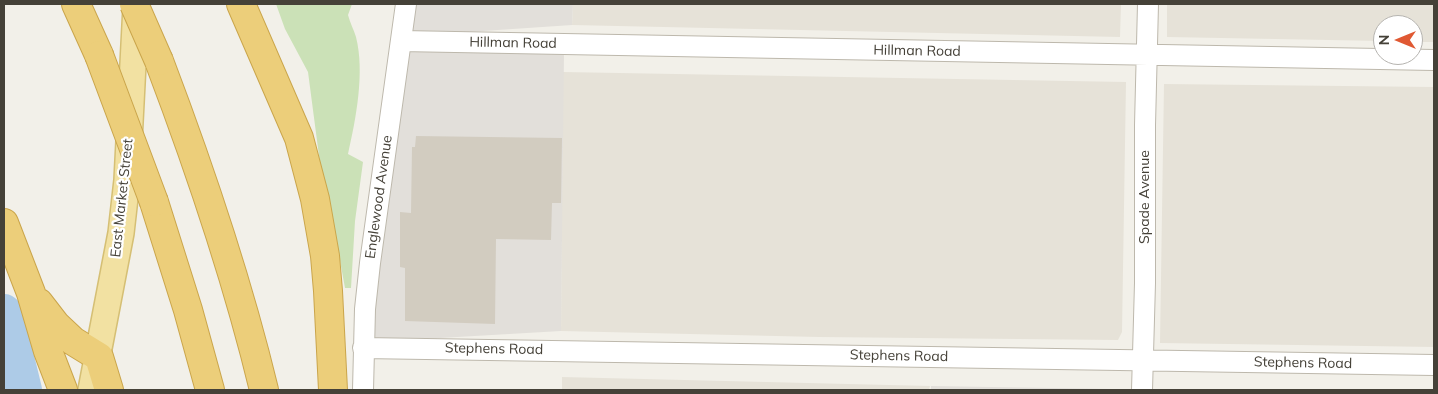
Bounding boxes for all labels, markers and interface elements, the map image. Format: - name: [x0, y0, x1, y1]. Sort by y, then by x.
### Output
- north arrow: [1373, 15, 1423, 65]
- street label: Hillman Road: [469, 34, 557, 52]
- text: N: [1375, 35, 1393, 45]
- street label: Hillman Road: [873, 42, 961, 60]
- street label: Englewood Avenue: [362, 134, 396, 260]
- street label: East Market Street: [107, 138, 137, 258]
- street label: Spade Avenue: [1137, 150, 1153, 244]
- street label: Stephens Road: [445, 340, 543, 358]
- street label: Stephens Road: [850, 347, 948, 365]
- street label: Stephens Road: [1254, 354, 1352, 372]

